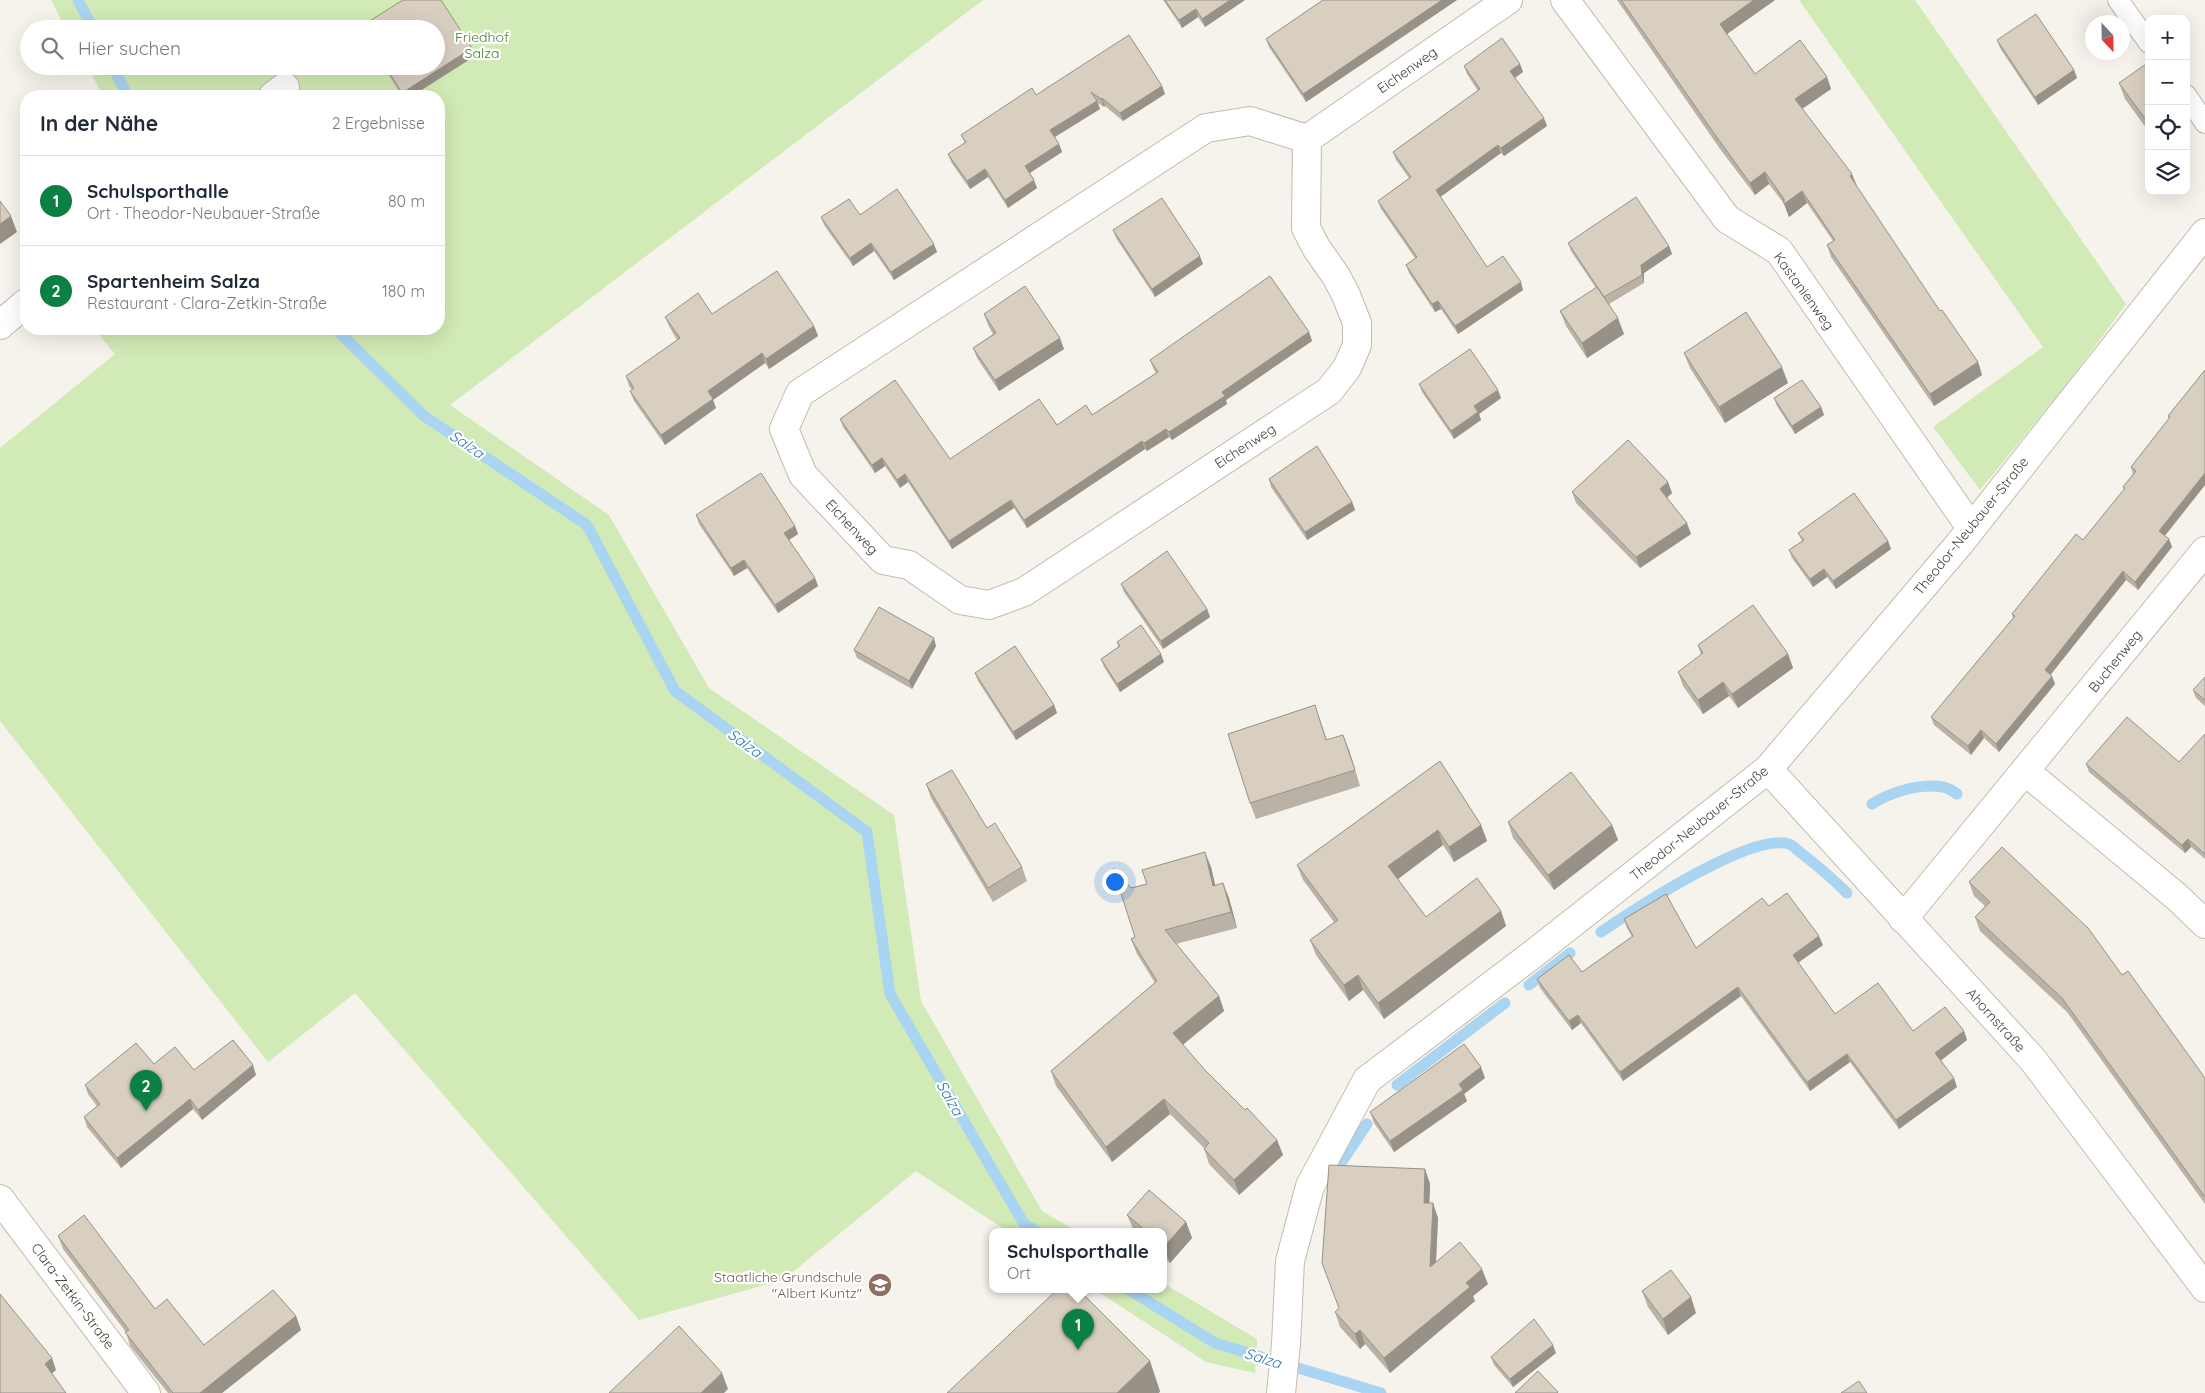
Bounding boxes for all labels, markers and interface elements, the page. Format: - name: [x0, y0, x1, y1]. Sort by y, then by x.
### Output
- north arrow: [2085, 15, 2130, 60]
- map controls: [2145, 15, 2190, 195]
- button: +: [2145, 15, 2190, 60]
- search box: [20, 20, 445, 75]
- park label: Friedhof Salza: [455, 28, 509, 62]
- icon: search: [38, 34, 66, 62]
- text: Hier suchen: [78, 36, 181, 60]
- street label: Eichenweg: [1373, 43, 1441, 97]
- button: −: [2145, 60, 2190, 105]
- button: locate: [2145, 105, 2190, 150]
- text: In der Nähe: [40, 110, 158, 136]
- text: 2 Ergebnisse: [332, 113, 425, 133]
- button: layers: [2145, 150, 2190, 195]
- text: Schulsporthalle: [87, 179, 229, 203]
- text: 1: [53, 191, 59, 211]
- text: 80 m: [388, 191, 425, 211]
- text: Ort · Theodor-Neubauer-Straße: [87, 203, 320, 223]
- street label: Kastanienweg: [1770, 249, 1838, 333]
- text: Spartenheim Salza: [87, 269, 260, 293]
- text: 2: [51, 281, 61, 301]
- text: 180 m: [382, 281, 425, 301]
- text: Restaurant · Clara-Zetkin-Straße: [87, 293, 327, 313]
- street label: Eichenweg: [1211, 420, 1279, 472]
- water label: Salza: [446, 426, 489, 463]
- street label: Theodor-Neubauer-Straße: [1910, 453, 2032, 599]
- street label: Eichenweg: [822, 496, 882, 558]
- street label: Buchenweg: [2084, 626, 2146, 696]
- water label: Salza: [724, 724, 766, 762]
- street label: Theodor-Neubauer-Straße: [1626, 762, 1772, 884]
- your location: [1102, 869, 1128, 895]
- street label: Ahornstraße: [1962, 984, 2030, 1056]
- pin: 2: [130, 1070, 162, 1111]
- water label: Salza: [932, 1077, 968, 1120]
- popup: [989, 1228, 1167, 1293]
- street label: Clara-Zetkin-Straße: [27, 1239, 119, 1353]
- text: Schulsporthalle: [1007, 1239, 1149, 1263]
- text: Ort: [1007, 1263, 1031, 1283]
- place label: Staatliche Grundschule "Albert Kuntz": [714, 1268, 862, 1302]
- school or university icon: Staatliche Grundschule "Albert Kuntz": [867, 1272, 893, 1298]
- pin: 1: [1062, 1309, 1094, 1350]
- water label: Salza: [1242, 1343, 1284, 1373]

